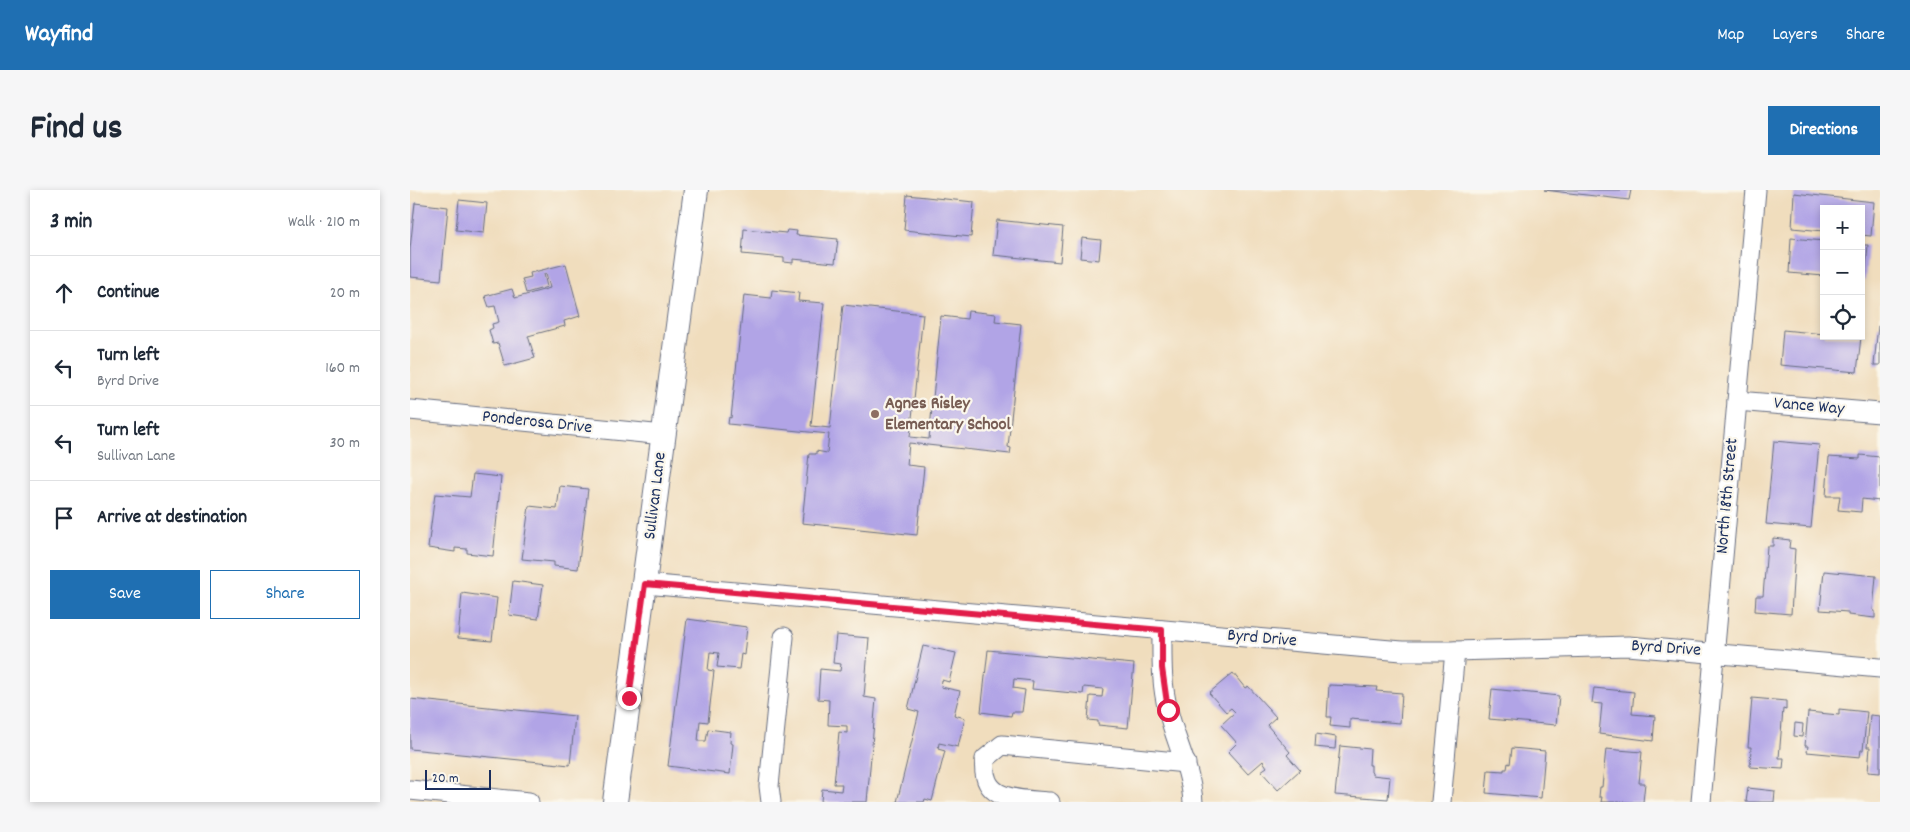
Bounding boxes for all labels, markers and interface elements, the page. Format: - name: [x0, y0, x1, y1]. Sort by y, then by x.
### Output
- text: Wayfind: [25, 18, 93, 52]
- text: Map: [1717, 23, 1744, 48]
- text: Layers: [1772, 23, 1818, 48]
- text: Share: [1846, 23, 1885, 48]
- text: Find us: [30, 105, 122, 155]
- button: Directions: [1768, 106, 1880, 155]
- map controls: [1820, 205, 1865, 340]
- button: +: [1820, 205, 1865, 250]
- text: 3 min: [50, 208, 92, 238]
- text: Walk · 210 m: [288, 211, 360, 234]
- button: −: [1820, 250, 1865, 295]
- icon: ahead: [50, 279, 78, 307]
- text: Continue: [97, 280, 159, 307]
- text: 20 m: [330, 282, 360, 305]
- button: locate: [1820, 295, 1865, 340]
- text: Turn left: [97, 343, 160, 370]
- icon: left: [50, 354, 78, 382]
- text: 160 m: [325, 357, 360, 380]
- text: Byrd Drive: [97, 370, 159, 393]
- street label: Vance Way: [1773, 391, 1846, 423]
- place label: Agnes Risley Elementary School: [885, 392, 1012, 438]
- street label: Ponderosa Drive: [481, 405, 593, 441]
- marker: Agnes Risley Elementary School: [869, 408, 881, 420]
- text: Turn left: [97, 418, 160, 445]
- icon: left: [50, 429, 78, 457]
- text: 30 m: [330, 432, 360, 455]
- street label: North 18th Street: [1710, 437, 1746, 555]
- text: Sullivan Lane: [97, 445, 175, 468]
- street label: Sullivan Lane: [638, 451, 674, 541]
- icon: arrive: [50, 504, 78, 532]
- text: Arrive at destination: [97, 505, 247, 532]
- button: Save: [50, 570, 200, 619]
- button: Share: [210, 570, 360, 619]
- street label: Byrd Drive: [1226, 624, 1298, 654]
- street label: Byrd Drive: [1630, 634, 1702, 664]
- route end: [618, 687, 641, 710]
- route start: [1157, 699, 1180, 722]
- scale bar: [425, 767, 491, 790]
- text: 20 m: [432, 769, 459, 789]

